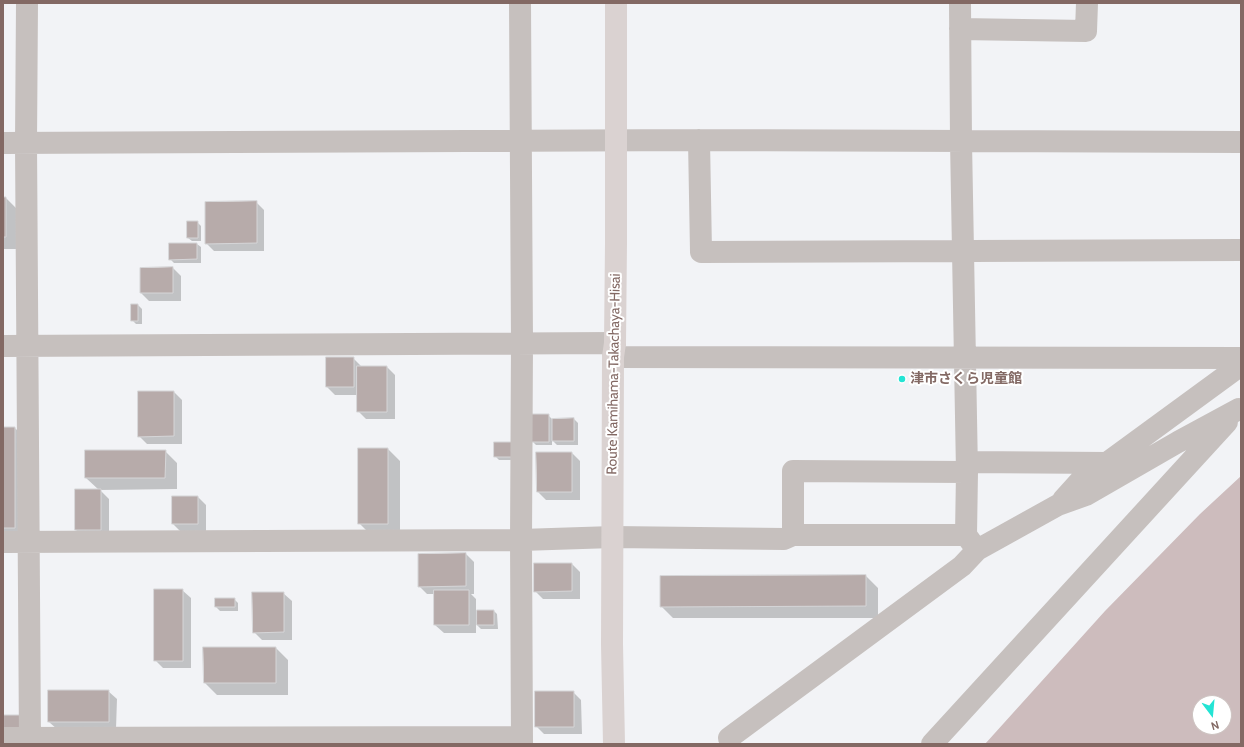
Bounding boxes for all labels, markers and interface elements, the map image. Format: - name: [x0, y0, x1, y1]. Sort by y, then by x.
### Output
- street label: Route Kamihama-Takachaya-Hisai: [604, 273, 624, 475]
- place label: 津市さくら児童館: [910, 371, 1022, 387]
- marker: 津市さくら児童館: [897, 374, 907, 384]
- north arrow: [1192, 695, 1232, 735]
- text: N: [1209, 718, 1221, 733]

